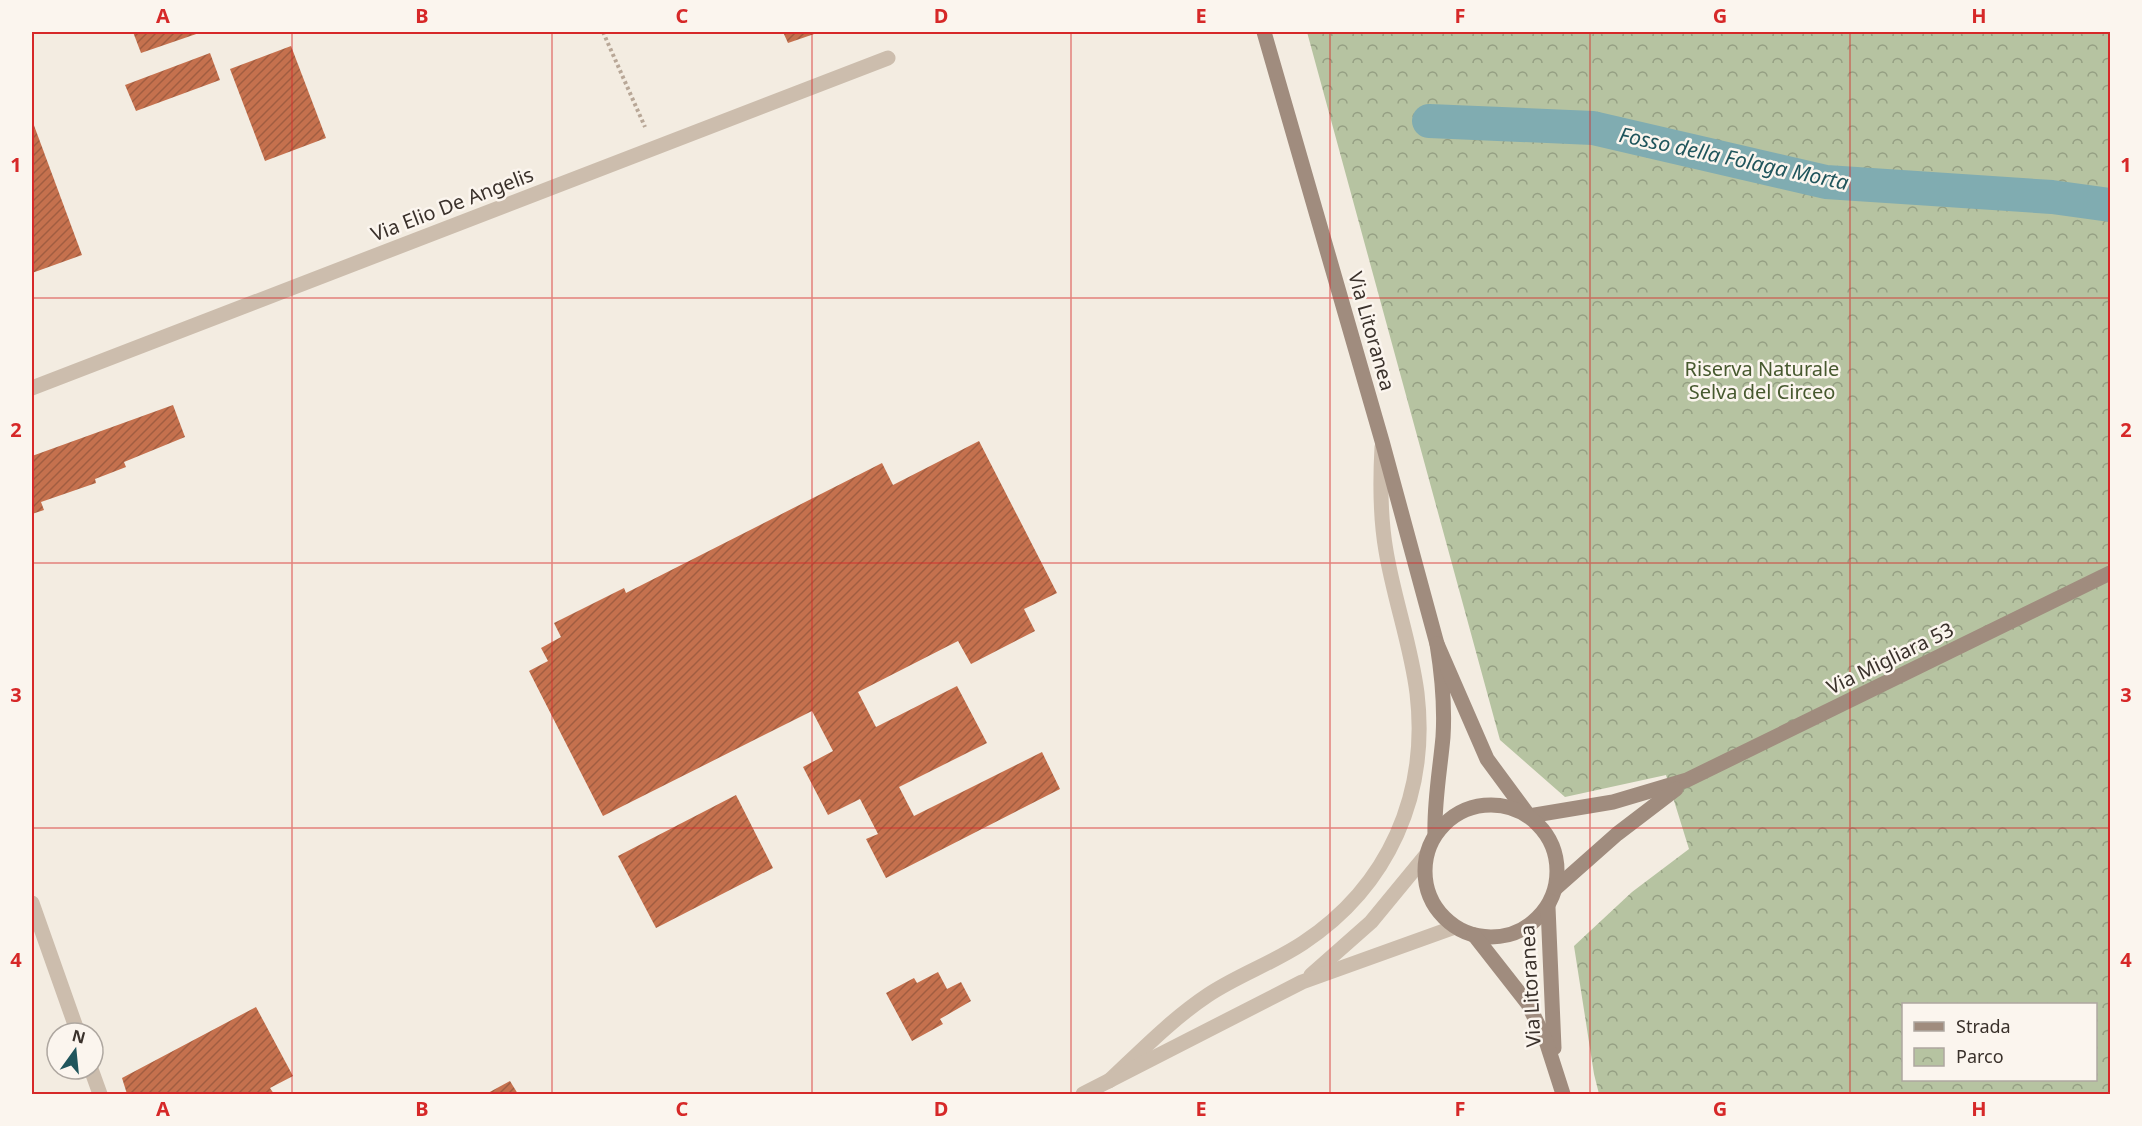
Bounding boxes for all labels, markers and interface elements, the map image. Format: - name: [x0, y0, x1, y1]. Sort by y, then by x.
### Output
- text: A: [156, 2, 170, 29]
- text: B: [415, 2, 429, 29]
- text: C: [676, 2, 689, 29]
- text: D: [934, 2, 948, 29]
- text: E: [1195, 2, 1207, 29]
- text: F: [1455, 2, 1465, 29]
- text: G: [1713, 2, 1727, 29]
- text: H: [1971, 2, 1987, 29]
- water label: Fosso della Folaga Morta: [1617, 120, 1851, 196]
- text: 1: [10, 151, 22, 178]
- text: 1: [2120, 151, 2132, 178]
- street label: Via Elio De Angelis: [367, 161, 537, 247]
- street label: Via Litoranea: [1342, 268, 1402, 394]
- park label: Riserva Naturale Selva del Circeo: [1685, 355, 1839, 405]
- text: 2: [10, 416, 22, 443]
- text: 2: [2120, 416, 2132, 443]
- street label: Via Migliara 53: [1822, 616, 1958, 700]
- text: 3: [10, 681, 22, 708]
- text: 3: [2120, 681, 2132, 708]
- street label: Via Litoranea: [1513, 924, 1547, 1048]
- text: 4: [10, 946, 22, 973]
- text: 4: [2120, 946, 2132, 973]
- legend: [1902, 1003, 2097, 1081]
- text: Strada: [1956, 1014, 2011, 1038]
- north arrow: [45, 1021, 105, 1081]
- text: N: [70, 1024, 88, 1049]
- text: Parco: [1956, 1044, 2004, 1068]
- text: A: [156, 1095, 170, 1122]
- text: B: [415, 1095, 429, 1122]
- text: C: [676, 1095, 689, 1122]
- text: D: [934, 1095, 948, 1122]
- text: E: [1195, 1095, 1207, 1122]
- text: F: [1455, 1095, 1465, 1122]
- text: G: [1713, 1095, 1727, 1122]
- text: H: [1971, 1095, 1987, 1122]

